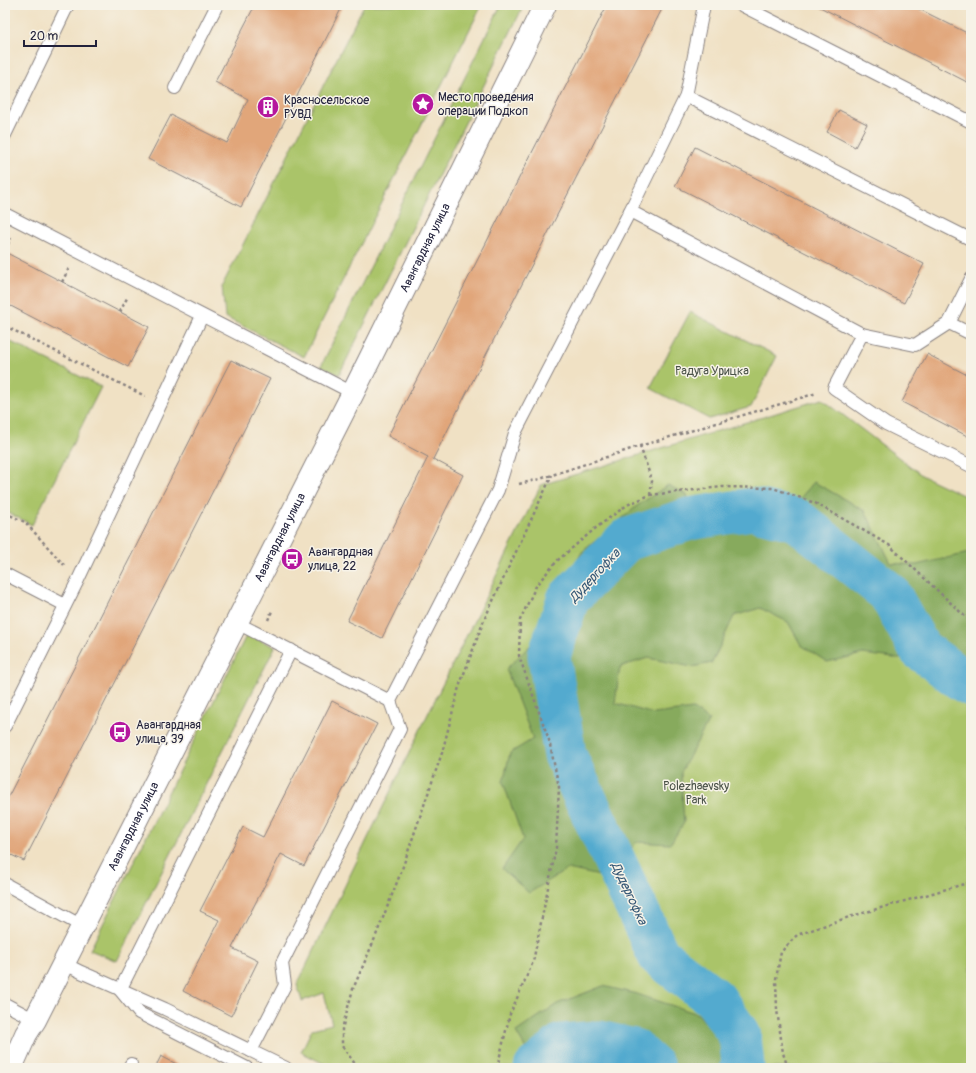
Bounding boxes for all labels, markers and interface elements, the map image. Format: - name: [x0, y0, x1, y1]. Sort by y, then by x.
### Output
- scale bar: [24, 22, 96, 48]
- text: 20 m: [30, 29, 59, 44]
- place label: Место проведения операции Подкоп: [438, 90, 534, 119]
- place icon: Место проведения операции Подкоп: [410, 91, 436, 117]
- place label: Красносельское РУВД: [284, 93, 369, 122]
- building icon: Красносельское РУВД: [255, 94, 281, 120]
- street label: Авангардная улица: [397, 200, 454, 295]
- park label: Радуга Урицка: [675, 364, 749, 379]
- street label: Авангардная улица: [251, 490, 309, 584]
- place label: Авангардная улица, 22: [307, 545, 373, 574]
- water label: Дудергофка: [565, 545, 624, 606]
- bus stop icon: Авангардная улица, 22: [279, 546, 305, 572]
- place label: Авангардная улица, 39: [135, 718, 201, 747]
- bus stop icon: Авангардная улица, 39: [107, 719, 133, 745]
- street label: Авангардная улица: [105, 779, 163, 873]
- park label: Polezhaevsky Park: [663, 779, 729, 808]
- water label: Дудергофка: [607, 859, 651, 928]

